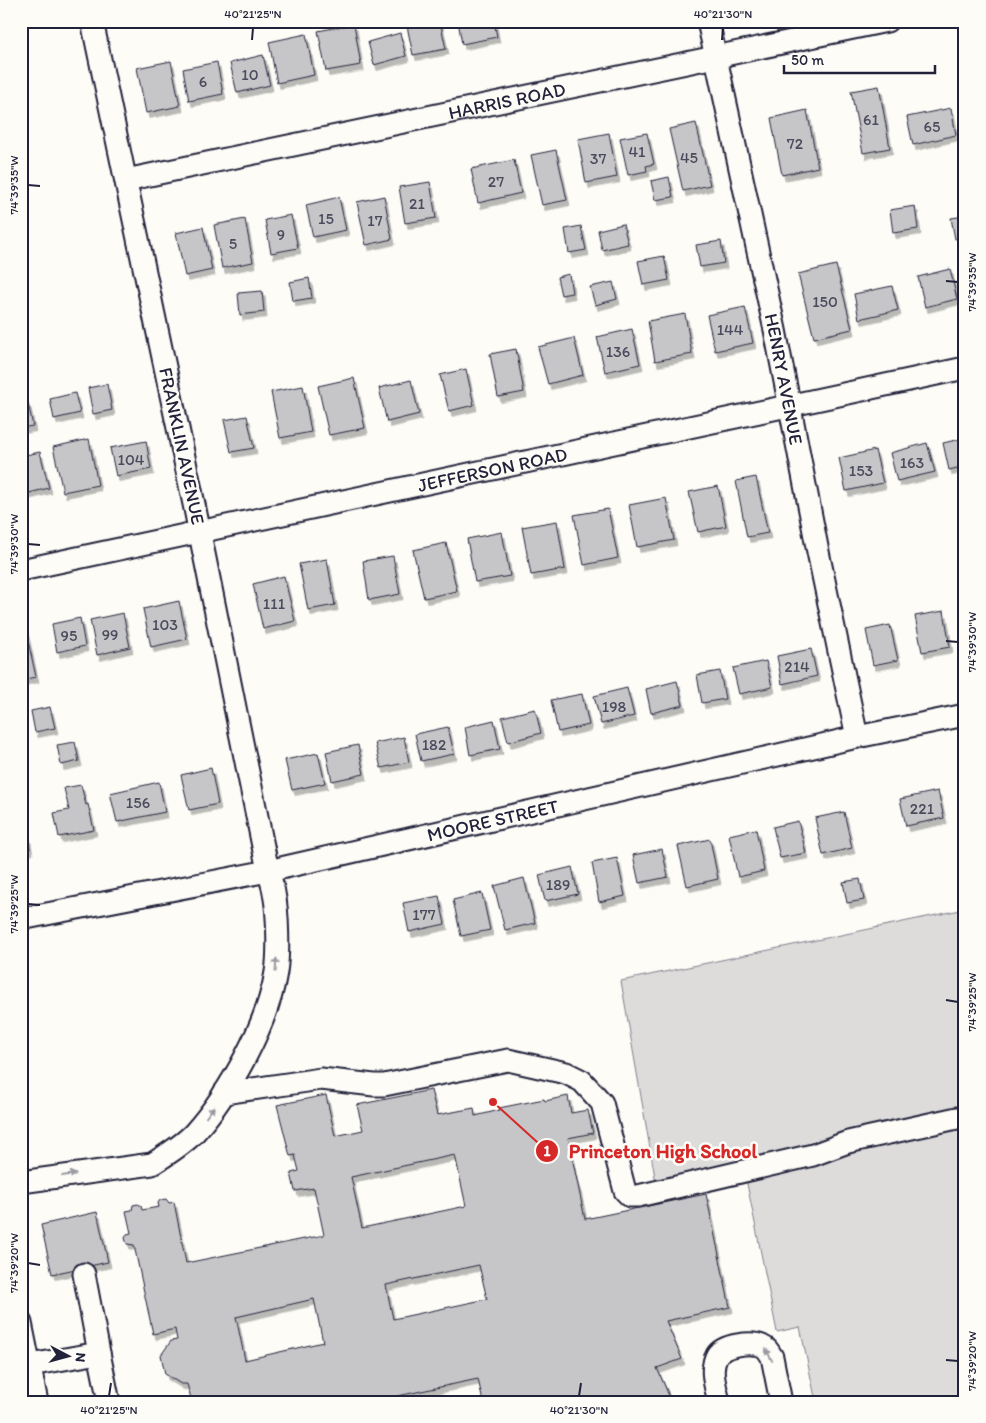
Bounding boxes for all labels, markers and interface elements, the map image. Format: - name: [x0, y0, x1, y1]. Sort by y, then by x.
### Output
- text: 40°21'25"N: [224, 7, 282, 21]
- text: 40°21'30"N: [694, 7, 752, 21]
- scale bar: [784, 42, 935, 74]
- text: 50 m: [791, 51, 824, 69]
- house number: 10: [241, 65, 259, 84]
- house number: 6: [199, 72, 207, 91]
- street label: HARRIS ROAD: [446, 77, 567, 124]
- house number: 61: [863, 110, 880, 129]
- house number: 65: [924, 117, 940, 136]
- house number: 72: [787, 134, 804, 153]
- house number: 41: [628, 142, 646, 161]
- house number: 45: [680, 148, 698, 167]
- house number: 37: [590, 149, 606, 168]
- text: 74°39'35"W: [7, 155, 21, 215]
- house number: 27: [488, 172, 504, 191]
- house number: 21: [409, 194, 425, 213]
- house number: 15: [318, 209, 334, 228]
- house number: 17: [367, 211, 383, 230]
- house number: 9: [277, 225, 285, 244]
- house number: 5: [229, 234, 237, 253]
- text: 74°39'35"W: [965, 252, 979, 312]
- house number: 150: [812, 292, 838, 311]
- street label: HENRY AVENUE: [760, 311, 808, 447]
- house number: 144: [717, 320, 744, 339]
- house number: 136: [606, 342, 630, 361]
- street label: FRANKLIN AVENUE: [154, 365, 210, 527]
- street label: JEFFERSON ROAD: [415, 442, 569, 496]
- house number: 104: [118, 450, 145, 469]
- house number: 163: [900, 453, 925, 472]
- house number: 153: [849, 461, 874, 480]
- text: 74°39'30"W: [7, 514, 21, 574]
- house number: 111: [263, 594, 286, 613]
- text: 74°39'30"W: [965, 612, 979, 672]
- house number: 103: [152, 615, 178, 634]
- house number: 99: [102, 625, 118, 644]
- house number: 95: [61, 626, 77, 645]
- house number: 214: [784, 657, 810, 676]
- house number: 198: [602, 697, 627, 716]
- house number: 182: [422, 735, 447, 754]
- house number: 156: [126, 793, 150, 812]
- street label: MOORE STREET: [425, 794, 561, 846]
- house number: 221: [910, 799, 935, 818]
- text: 74°39'25"W: [7, 874, 21, 934]
- house number: 189: [546, 875, 570, 894]
- house number: 177: [412, 905, 436, 924]
- one-way arrow: [273, 957, 281, 973]
- text: 74°39'25"W: [965, 972, 979, 1032]
- one-way arrow: [205, 1105, 215, 1119]
- callout: Princeton High School: [534, 1134, 767, 1169]
- text: Princeton High School: [569, 1139, 758, 1164]
- text: 1: [544, 1142, 551, 1160]
- one-way arrow: [62, 1171, 78, 1179]
- text: 74°39'20"W: [7, 1233, 21, 1293]
- north arrow: [42, 1330, 92, 1380]
- text: 74°39'20"W: [965, 1331, 979, 1391]
- one-way arrow: [765, 1348, 773, 1363]
- text: N: [71, 1352, 89, 1363]
- text: 40°21'25"N: [80, 1403, 138, 1417]
- text: 40°21'30"N: [550, 1403, 608, 1417]

